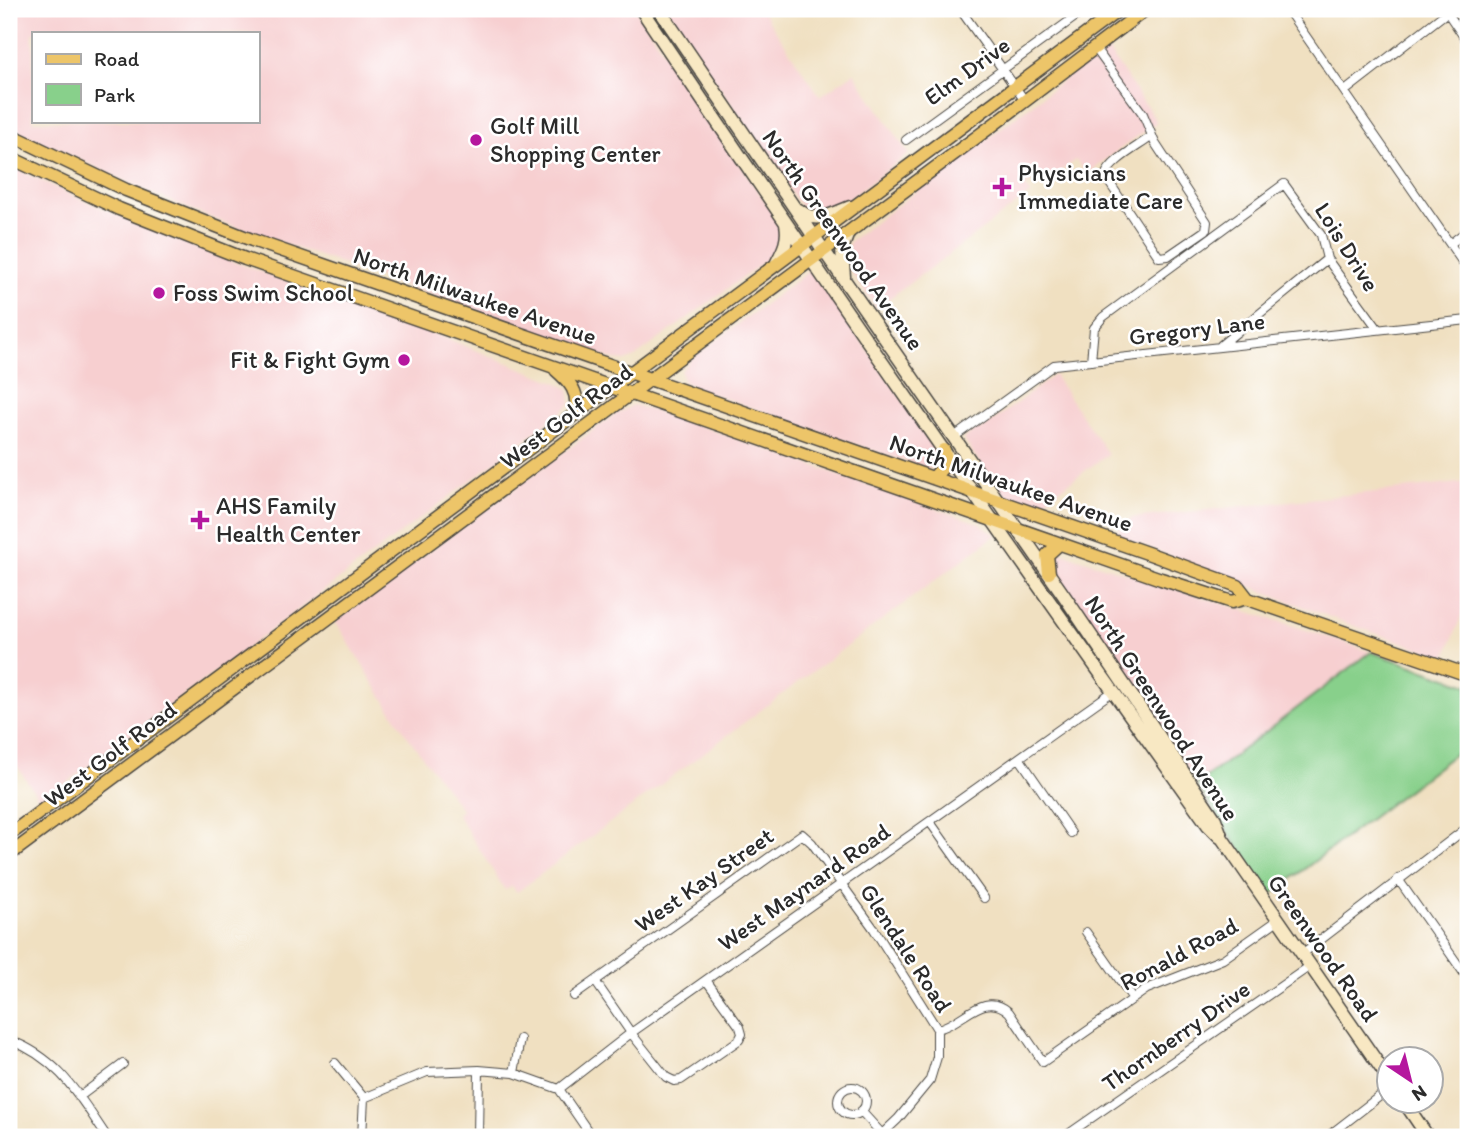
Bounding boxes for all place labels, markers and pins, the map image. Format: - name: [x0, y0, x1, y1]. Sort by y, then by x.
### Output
- place label: Golf Mill Shopping Center: [490, 111, 661, 168]
- marker: Golf Mill Shopping Center: [468, 132, 484, 148]
- place label: Physicians Immediate Care: [1018, 158, 1183, 215]
- marker: Physicians Immediate Care: [992, 177, 1012, 197]
- place label: Foss Swim School: [173, 278, 354, 307]
- marker: Foss Swim School: [151, 285, 167, 301]
- place label: Fit & Fight Gym: [230, 345, 390, 374]
- marker: Fit & Fight Gym: [396, 352, 412, 368]
- place label: AHS Family Health Center: [216, 491, 361, 548]
- marker: AHS Family Health Center: [190, 510, 210, 530]

